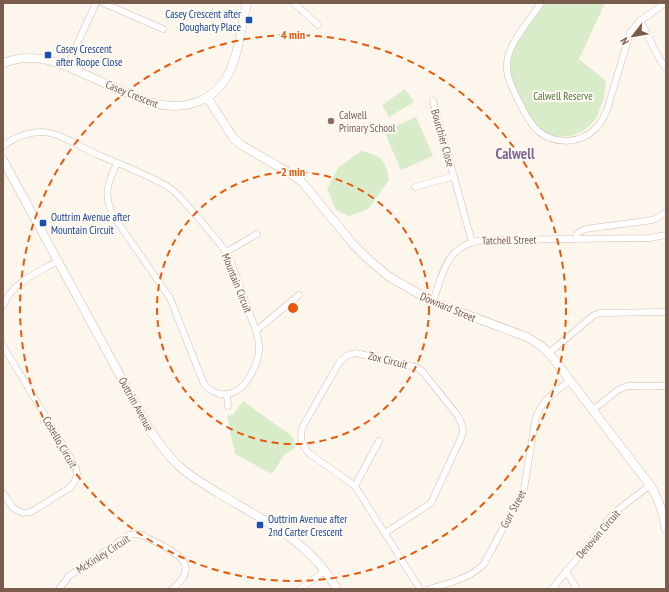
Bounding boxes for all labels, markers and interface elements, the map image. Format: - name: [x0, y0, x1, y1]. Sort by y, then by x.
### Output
- place label: Casey Crescent after Dougharty Place: [165, 7, 241, 34]
- marker: Casey Crescent after Dougharty Place: [244, 15, 254, 25]
- north arrow: [613, 16, 653, 56]
- text: 4 min: [281, 27, 305, 42]
- text: N: [617, 35, 632, 47]
- place label: Casey Crescent after Roope Close: [56, 42, 123, 69]
- marker: Casey Crescent after Roope Close: [43, 50, 53, 60]
- street label: Casey Crescent: [103, 77, 161, 111]
- park label: Calwell Reserve: [533, 89, 593, 103]
- place label: Calwell Primary School: [339, 108, 396, 135]
- street label: Bourchier Close: [428, 108, 458, 169]
- marker: Calwell Primary School: [326, 116, 336, 126]
- district label: Calwell: [495, 144, 535, 163]
- text: 2 min: [281, 164, 305, 179]
- place label: Outtrim Avenue after Mountain Circuit: [51, 210, 130, 237]
- marker: Outtrim Avenue after Mountain Circuit: [38, 218, 48, 228]
- street label: Tatchell Street: [481, 233, 537, 247]
- street label: Mountain Circuit: [219, 251, 255, 315]
- street label: Downard Street: [418, 289, 478, 325]
- centre of rings: [286, 301, 300, 315]
- street label: Zox Circuit: [367, 348, 409, 372]
- street label: Outtrim Avenue: [116, 375, 157, 434]
- street label: Costello Circuit: [40, 414, 80, 470]
- street label: Gurr Street: [497, 487, 529, 531]
- street label: Denovan Circuit: [573, 507, 623, 561]
- place label: Outtrim Avenue after 2nd Carter Crescent: [268, 512, 347, 539]
- marker: Outtrim Avenue after 2nd Carter Crescent: [255, 520, 265, 530]
- street label: McKinley Circuit: [74, 531, 132, 577]

